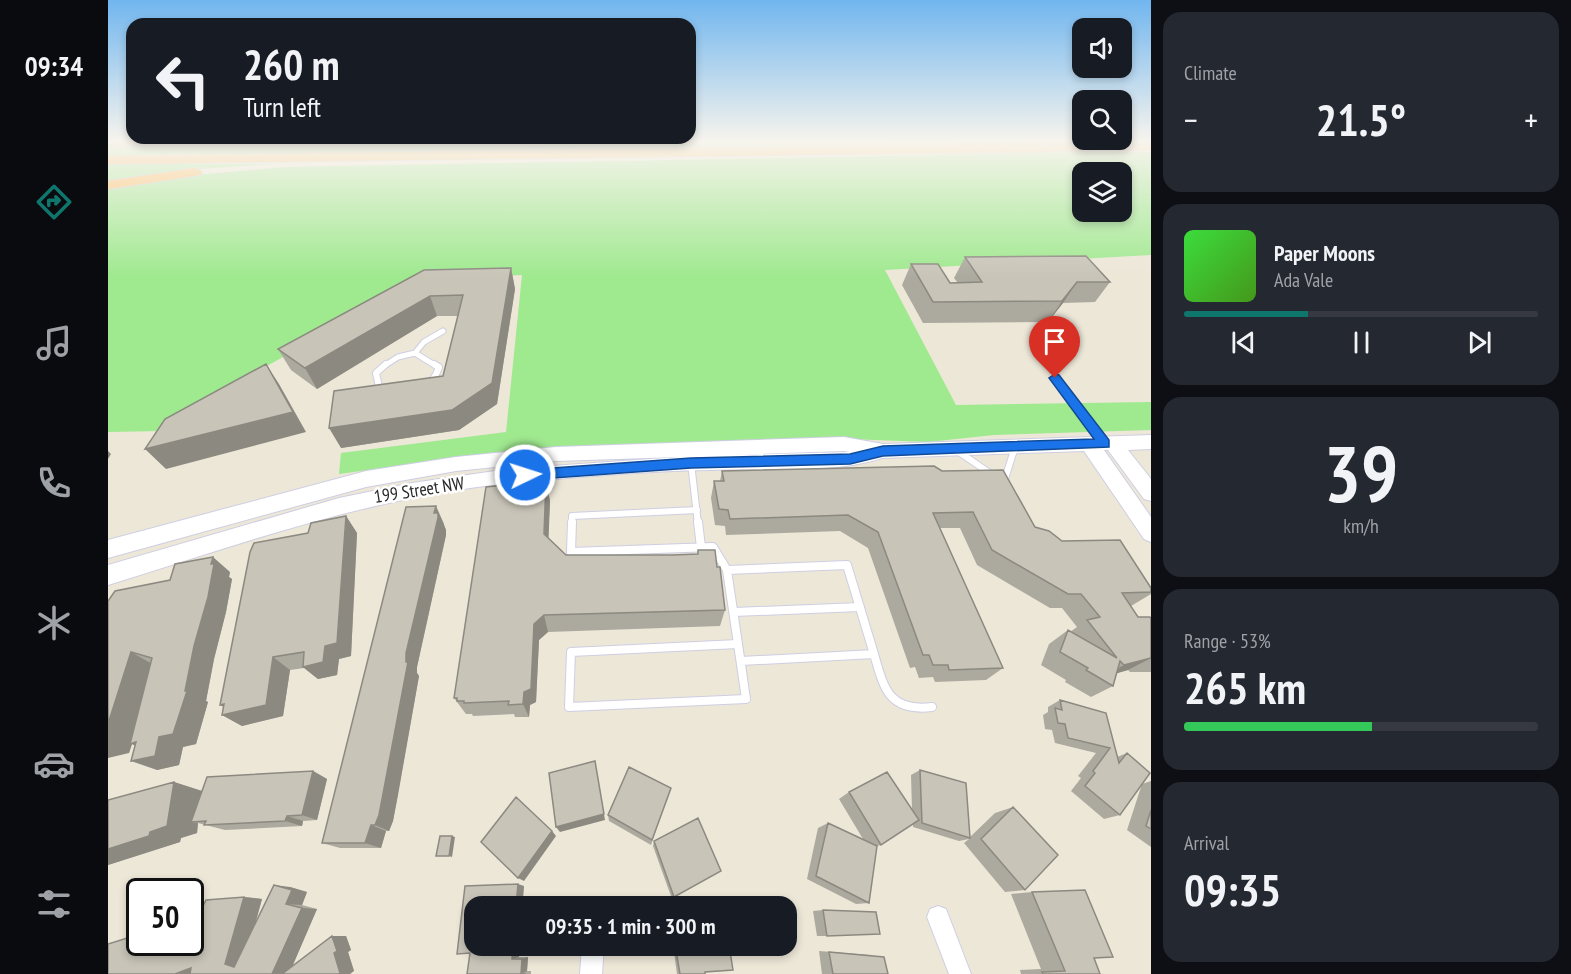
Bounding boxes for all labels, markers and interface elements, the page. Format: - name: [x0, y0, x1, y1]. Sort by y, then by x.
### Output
- map controls: [1072, 18, 1132, 222]
- button: sound: [1072, 18, 1132, 78]
- text: 260 m: [243, 37, 340, 92]
- icon: left: [144, 42, 222, 120]
- text: 09:34: [25, 49, 83, 83]
- text: Climate: [1184, 60, 1237, 86]
- text: Turn left: [243, 90, 321, 124]
- button: search: [1072, 90, 1132, 150]
- text: 21.5°: [1316, 90, 1406, 148]
- text: −: [1184, 98, 1198, 141]
- text: +: [1524, 98, 1538, 141]
- button: layers: [1072, 162, 1132, 222]
- icon: directions: [33, 181, 75, 223]
- text: Paper Moons: [1274, 239, 1375, 267]
- text: Ada Vale: [1274, 267, 1333, 293]
- pin: [1029, 316, 1080, 378]
- icon: music: [33, 322, 75, 364]
- icon: arrive: [1038, 325, 1071, 358]
- icon: previous: [1227, 326, 1260, 359]
- icon: pause: [1345, 326, 1378, 359]
- icon: next: [1463, 326, 1496, 359]
- text: 39: [1324, 423, 1398, 524]
- position arrow: [493, 443, 557, 507]
- icon: phone: [33, 462, 75, 504]
- street label: 199 Street NW: [372, 471, 466, 508]
- text: km/h: [1343, 513, 1379, 539]
- icon: climate: [33, 602, 75, 644]
- text: Range · 53%: [1184, 628, 1271, 654]
- text: 265 km: [1184, 658, 1306, 716]
- icon: car: [33, 743, 75, 785]
- text: Arrival: [1184, 830, 1229, 856]
- text: 09:35: [1184, 860, 1281, 918]
- speed limit sign: 50: [126, 878, 204, 956]
- icon: filters: [33, 883, 75, 925]
- text: 09:35 · 1 min · 300 m: [545, 912, 716, 940]

